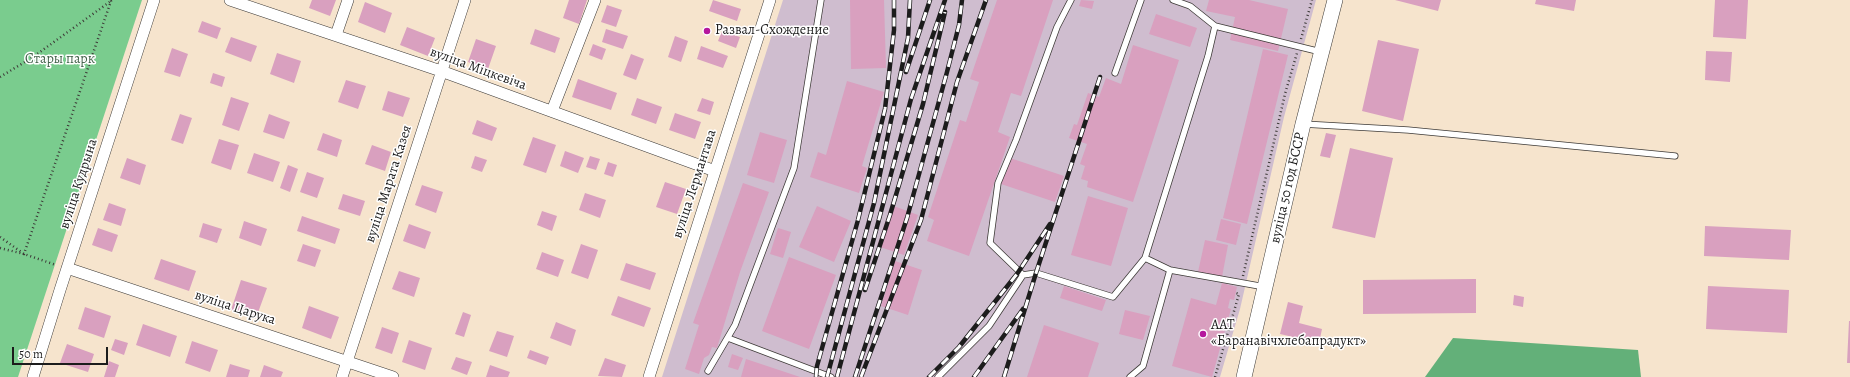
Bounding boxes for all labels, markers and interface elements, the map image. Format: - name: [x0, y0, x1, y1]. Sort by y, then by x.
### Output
- place label: Развал-Схождение: [715, 23, 829, 39]
- marker: Развал-Схождение: [702, 26, 712, 36]
- street label: вуліца Міцкевіча: [427, 44, 529, 94]
- park label: Стары парк: [25, 52, 95, 68]
- street label: вуліца Марата Казея: [362, 123, 416, 245]
- street label: вуліца Лермантава: [670, 128, 720, 240]
- street label: вуліца 50 год БССР: [1267, 131, 1309, 245]
- street label: вуліца Кудрына: [56, 137, 102, 231]
- street label: вуліца Царука: [192, 287, 278, 329]
- place label: ААТ «Баранавічхлебапрадукт»: [1211, 318, 1366, 350]
- marker: ААТ «Баранавічхлебапрадукт»: [1198, 329, 1208, 339]
- scale bar: [14, 339, 110, 365]
- text: 50 m: [19, 346, 43, 362]

